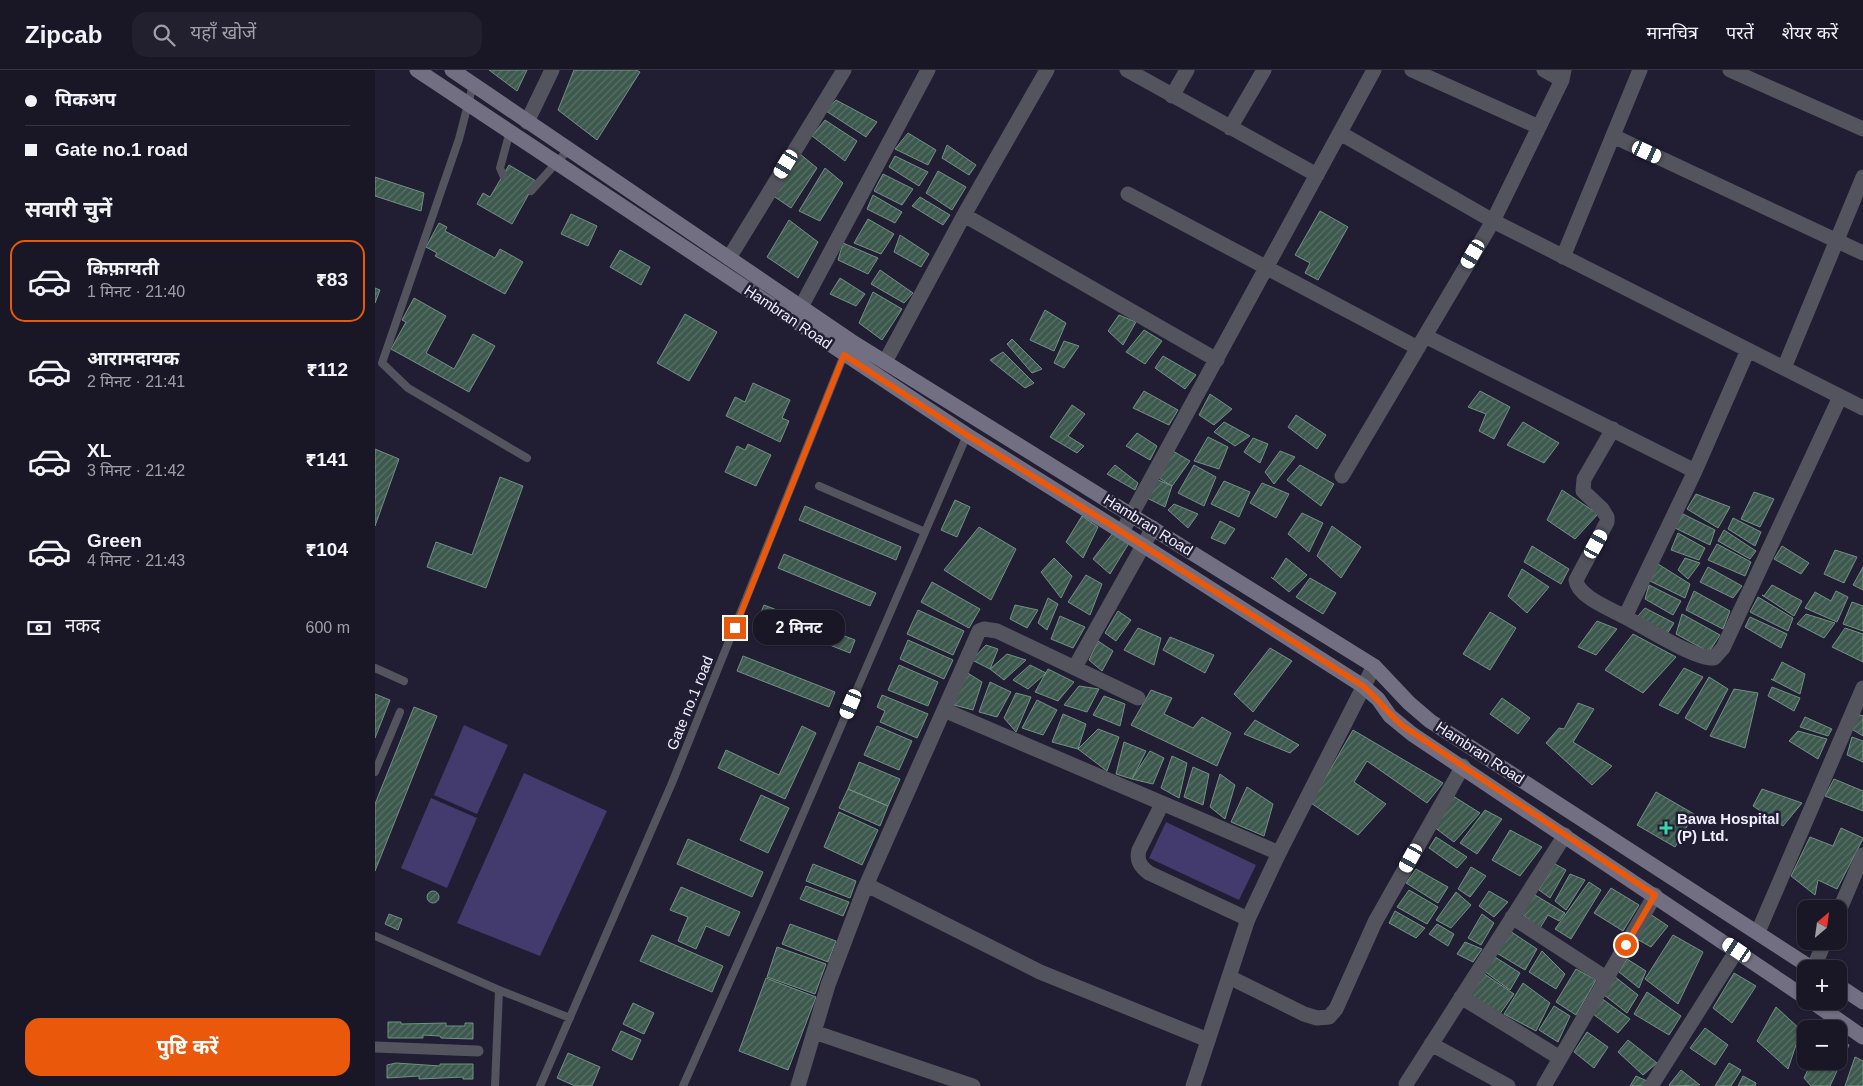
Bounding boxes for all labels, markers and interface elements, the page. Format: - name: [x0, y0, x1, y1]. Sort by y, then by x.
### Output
- search box: [132, 12, 482, 57]
- text: Zipcab: [25, 21, 102, 48]
- icon: search: [150, 21, 178, 49]
- text: यहाँ खोजें: [190, 22, 256, 43]
- text: मानचित्र: [1646, 23, 1698, 43]
- text: परतें: [1726, 23, 1754, 43]
- text: शेयर करें: [1782, 23, 1838, 43]
- text: पिकअप: [55, 89, 116, 110]
- text: Gate no.1 road: [55, 139, 188, 160]
- car: [1630, 139, 1663, 165]
- car: [771, 147, 800, 181]
- text: सवारी चुनें: [25, 197, 112, 222]
- car: [1459, 237, 1486, 271]
- text: किफ़ायती: [87, 258, 159, 279]
- icon: car: [27, 259, 72, 304]
- text: ₹83: [316, 269, 348, 290]
- street label: Hambran Road: [741, 281, 835, 352]
- text: 1 मिनट · 21:40: [87, 283, 185, 300]
- text: आरामदायक: [87, 348, 179, 369]
- icon: car: [27, 349, 72, 394]
- text: ₹112: [306, 359, 348, 380]
- text: 2 मिनट · 21:41: [87, 373, 185, 390]
- icon: car: [27, 439, 72, 484]
- text: XL: [87, 440, 111, 461]
- text: ₹141: [305, 449, 348, 470]
- text: 3 मिनट · 21:42: [87, 462, 185, 479]
- street label: Hambran Road: [1101, 490, 1196, 559]
- car: [1582, 527, 1609, 561]
- icon: car: [27, 529, 72, 574]
- text: Green: [87, 530, 142, 551]
- text: ₹104: [305, 539, 348, 560]
- text: 4 मिनट · 21:43: [87, 552, 185, 569]
- callout: 2 मिनट: [753, 610, 845, 646]
- icon: cash: [25, 614, 53, 642]
- text: नकद: [65, 615, 100, 636]
- route end: [724, 617, 746, 639]
- text: 600 m: [306, 619, 350, 636]
- text: 2 मिनट: [776, 619, 822, 636]
- street label: Gate no.1 road: [663, 653, 716, 752]
- car: [838, 687, 863, 721]
- street label: Hambran Road: [1433, 718, 1528, 787]
- place label: Bawa Hospital (P) Ltd.: [1677, 810, 1780, 844]
- marker: Bawa Hospital (P) Ltd.: [1659, 821, 1673, 835]
- car: [1397, 841, 1424, 875]
- north arrow: [1797, 900, 1847, 950]
- map controls: [1797, 900, 1847, 1070]
- route start: [1615, 934, 1637, 956]
- car: [1720, 935, 1753, 965]
- button: +: [1797, 960, 1847, 1010]
- button: पुष्टि करें: [25, 1018, 350, 1076]
- button: −: [1797, 1020, 1847, 1070]

